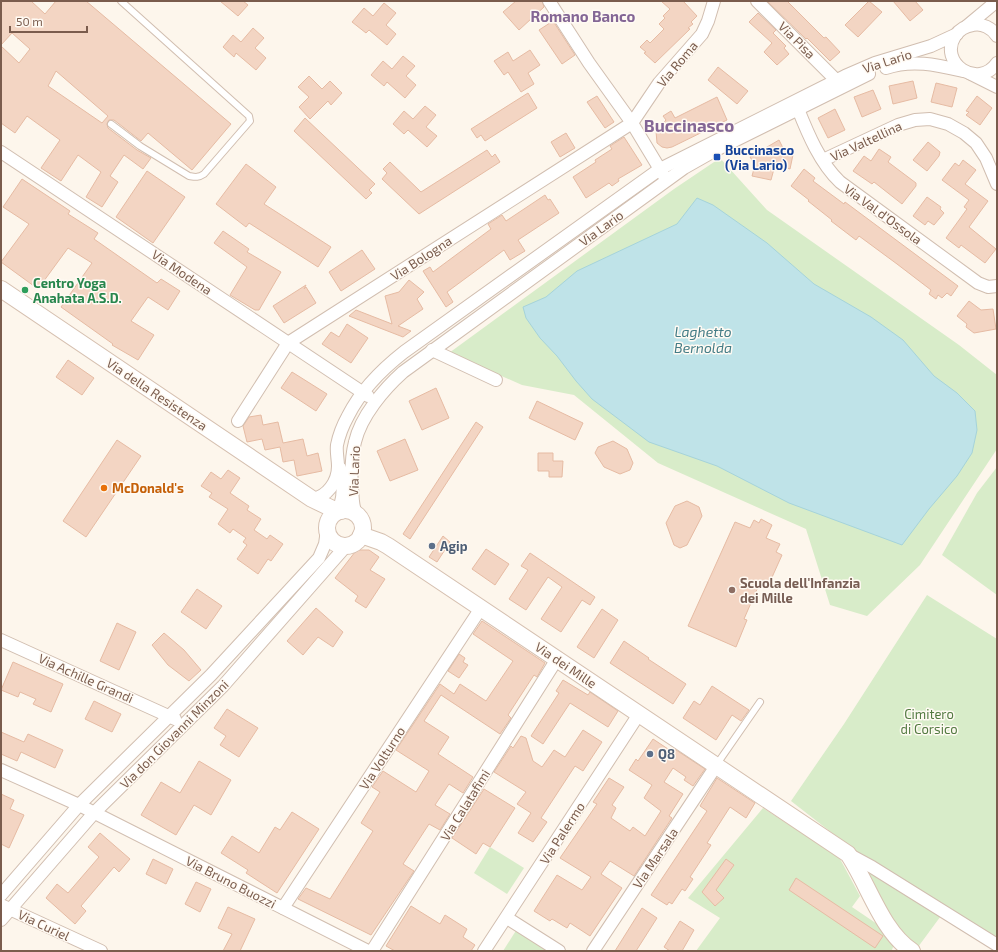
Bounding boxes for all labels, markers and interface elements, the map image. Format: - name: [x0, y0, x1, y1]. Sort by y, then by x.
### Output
- district label: Romano Banco: [531, 7, 636, 25]
- scale bar: [10, 8, 87, 34]
- text: 50 m: [16, 14, 43, 28]
- street label: Via Pisa: [775, 18, 819, 62]
- street label: Via Roma: [653, 38, 701, 90]
- street label: Via Lario: [860, 46, 914, 76]
- district label: Buccinasco: [644, 115, 734, 135]
- street label: Via Valtellina: [828, 117, 904, 165]
- place label: Buccinasco (Via Lario): [725, 142, 794, 173]
- marker: Buccinasco (Via Lario): [712, 152, 722, 162]
- street label: Via Val d'Ossola: [841, 180, 925, 248]
- street label: Via Lario: [576, 207, 626, 249]
- street label: Via Bologna: [387, 232, 455, 284]
- street label: Via Modena: [149, 246, 215, 298]
- place label: Centro Yoga Anahata A.S.D.: [33, 275, 122, 306]
- marker: Centro Yoga Anahata A.S.D.: [20, 285, 30, 295]
- water label: Laghetto Bernolda: [674, 323, 732, 356]
- street label: Via della Resistenza: [104, 354, 210, 434]
- street label: Via Lario: [345, 445, 363, 497]
- place label: McDonald's: [112, 480, 184, 496]
- marker: McDonald's: [99, 483, 109, 493]
- place label: Agip: [440, 538, 468, 554]
- marker: Agip: [427, 541, 437, 551]
- place label: Scuola dell'Infanzia dei Mille: [740, 575, 860, 606]
- marker: Scuola dell'Infanzia dei Mille: [727, 585, 737, 595]
- street label: Via dei Mille: [532, 638, 600, 692]
- street label: Via Achille Grandi: [36, 650, 136, 706]
- street label: Via don Giovanni Minzoni: [116, 676, 232, 792]
- park label: Cimitero di Corsico: [900, 706, 958, 737]
- street label: Via Volturno: [356, 723, 408, 793]
- place label: Q8: [658, 746, 675, 763]
- marker: Q8: [645, 749, 655, 759]
- street label: Via Calatafimi: [437, 766, 493, 844]
- street label: Via Palermo: [536, 799, 588, 867]
- street label: Via Marsala: [629, 825, 681, 891]
- street label: Via Bruno Buozzi: [183, 852, 279, 912]
- street label: Via Curiel: [16, 906, 73, 944]

